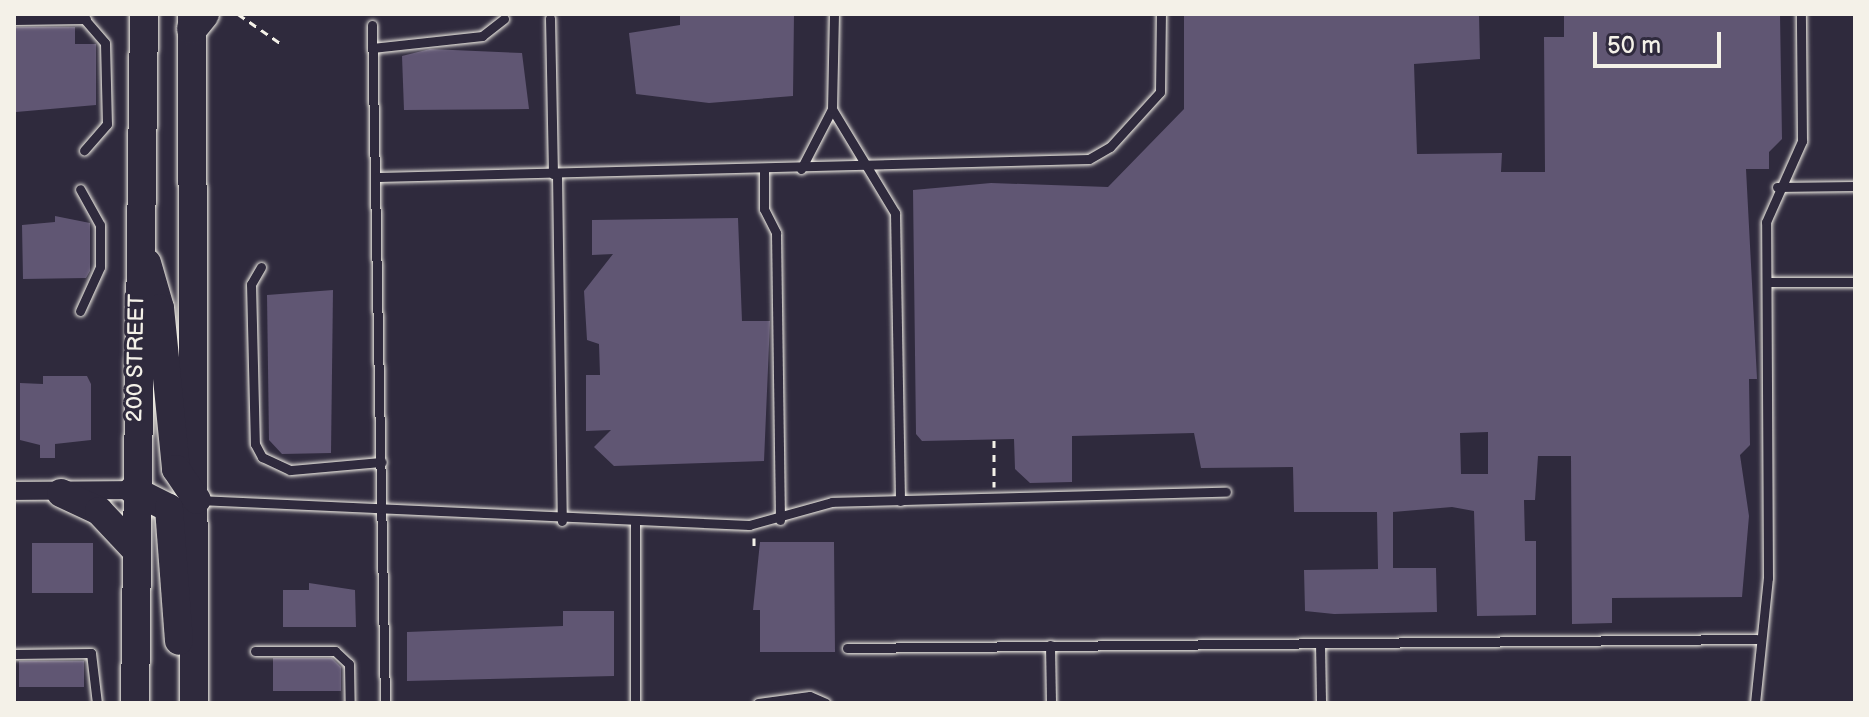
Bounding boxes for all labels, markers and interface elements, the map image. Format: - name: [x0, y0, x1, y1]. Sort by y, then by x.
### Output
- scale bar: [1597, 16, 1725, 66]
- text: 50 m: [1607, 31, 1661, 60]
- street label: 200 STREET: [122, 293, 150, 423]

